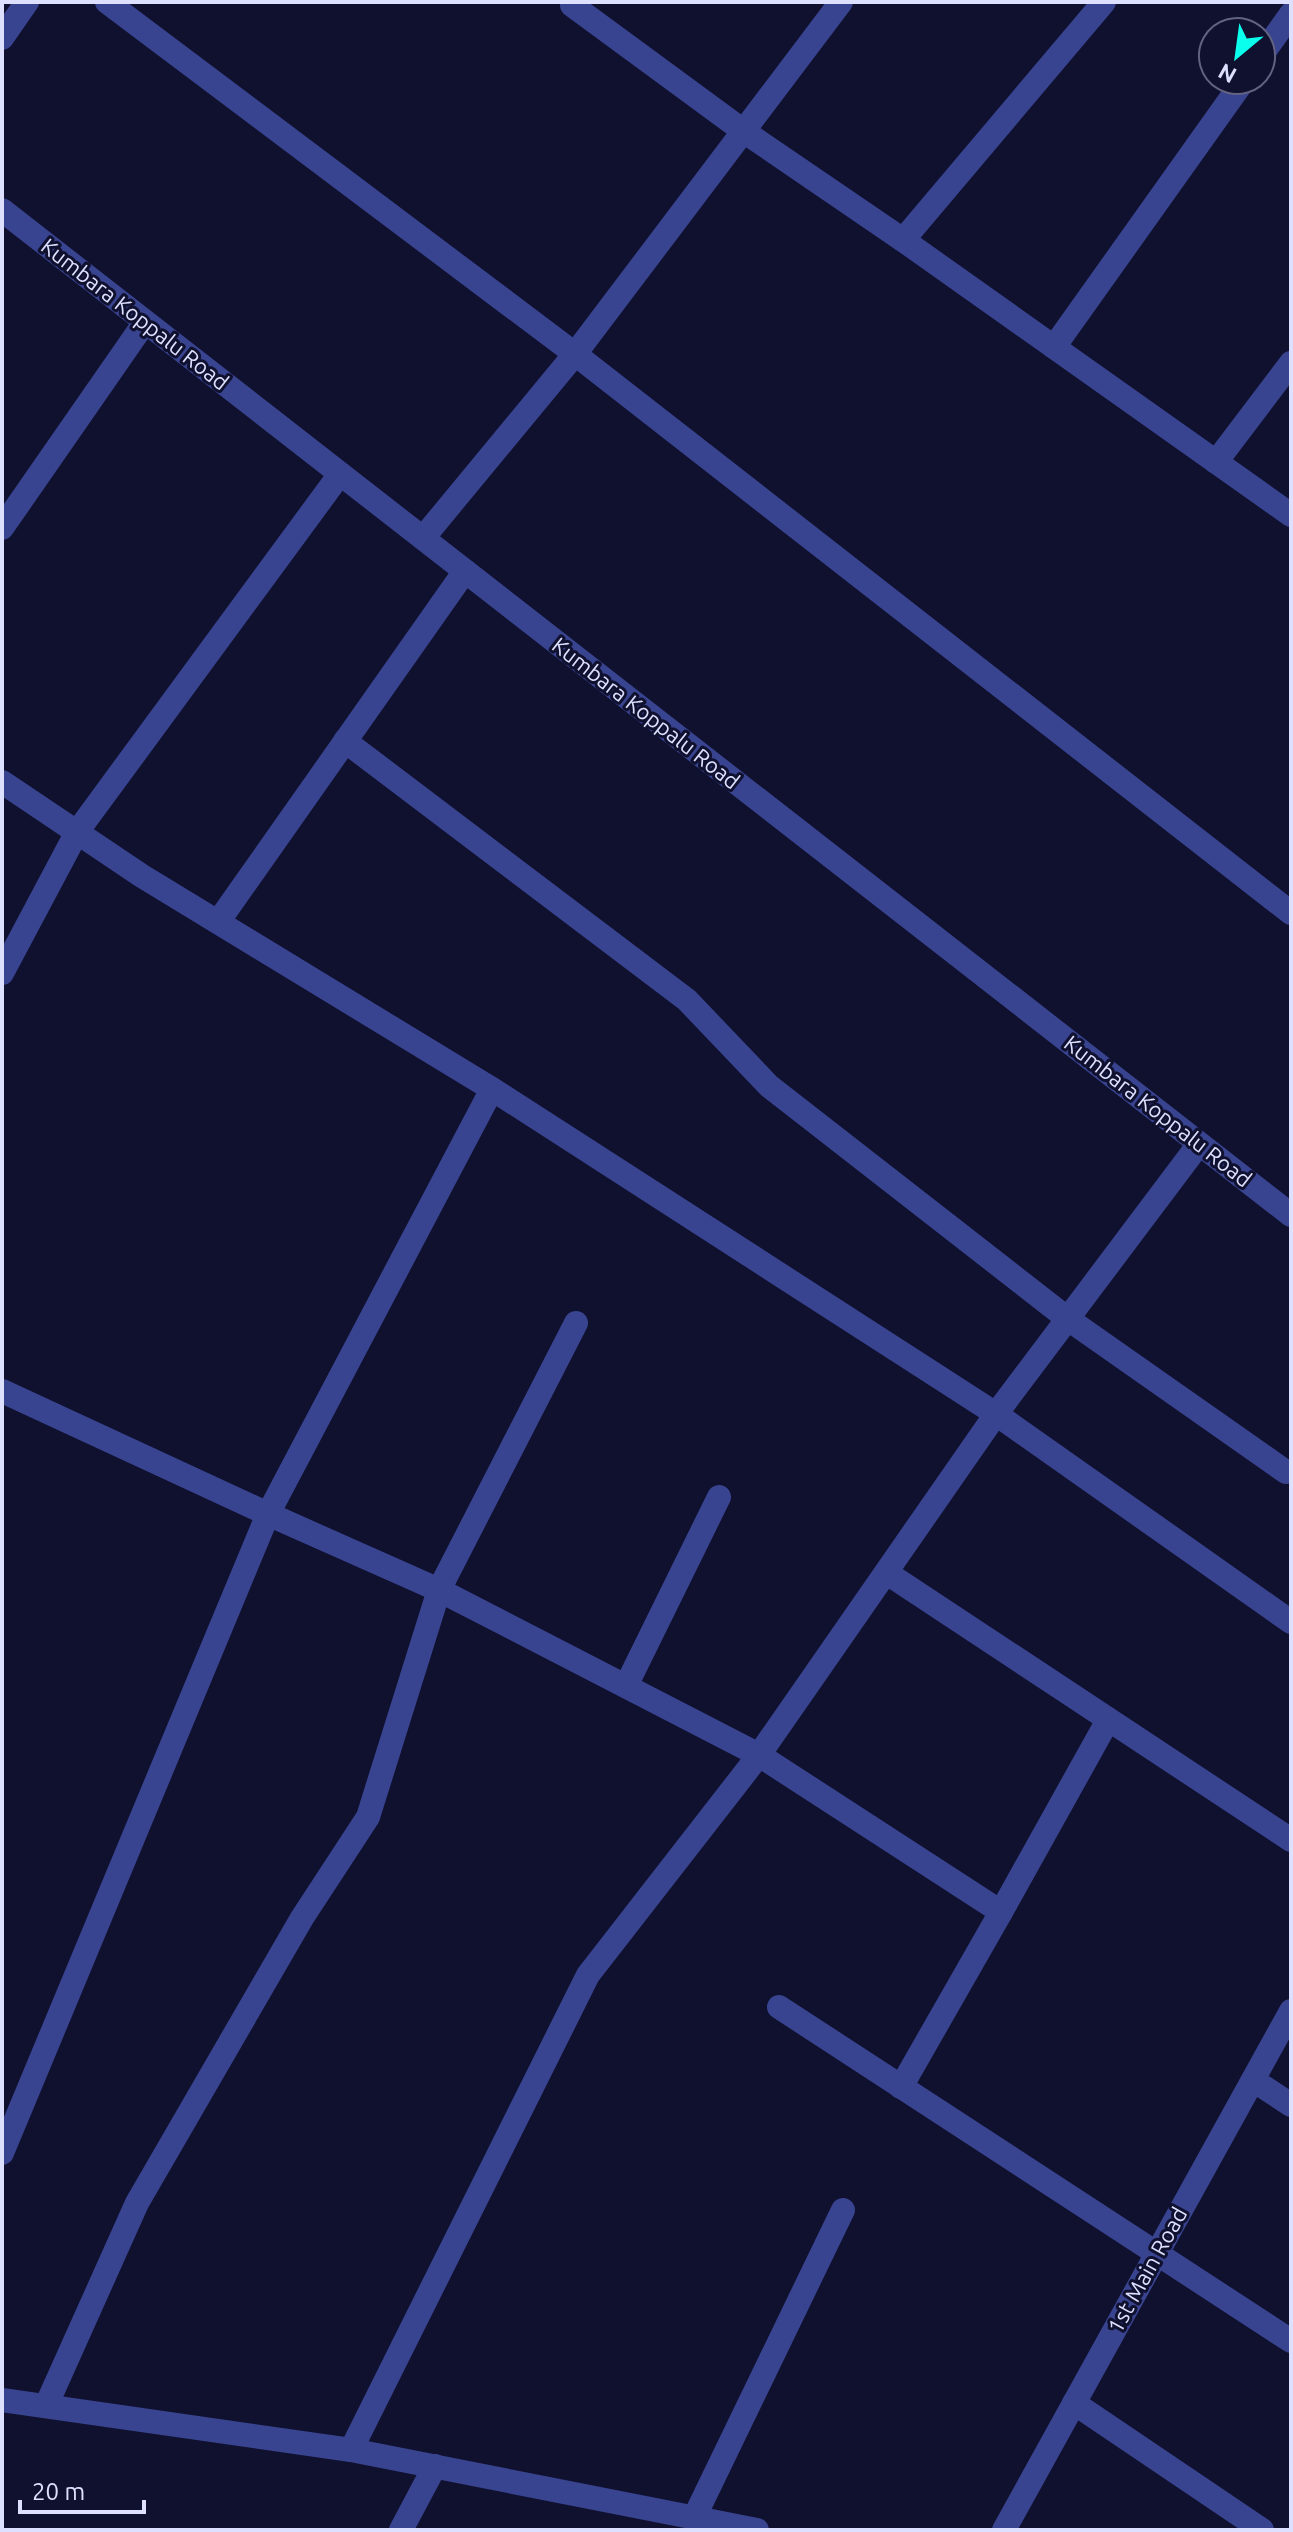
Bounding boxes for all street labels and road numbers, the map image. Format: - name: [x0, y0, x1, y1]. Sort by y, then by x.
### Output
- street label: Kumbara Koppalu Road: [37, 233, 234, 395]
- street label: Kumbara Koppalu Road: [548, 632, 745, 794]
- street label: Kumbara Koppalu Road: [1060, 1030, 1257, 1192]
- street label: 1st Main Road: [1102, 2203, 1191, 2337]

